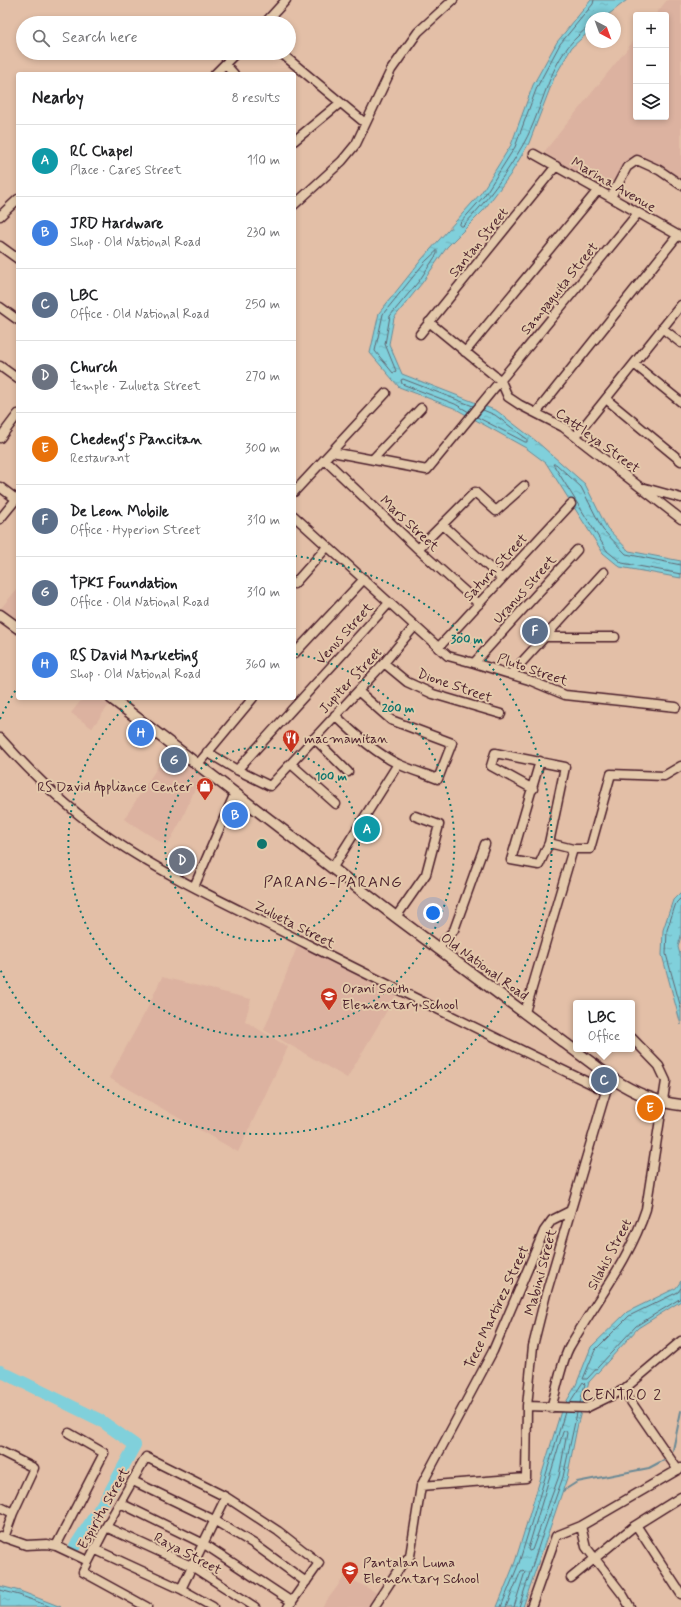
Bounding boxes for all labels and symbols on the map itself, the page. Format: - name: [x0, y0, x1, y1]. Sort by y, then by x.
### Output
- north arrow: [585, 12, 621, 48]
- street label: Marina Avenue: [568, 153, 659, 216]
- street label: Santan Street: [445, 204, 512, 281]
- street label: Sampaguita Street: [517, 238, 603, 339]
- street label: Cattleya Street: [552, 404, 643, 478]
- street label: Mars Street: [376, 492, 443, 556]
- street label: Saturn Street: [460, 530, 532, 605]
- street label: Uranus Street: [489, 551, 561, 628]
- street label: Venus Street: [312, 598, 378, 668]
- pin: F: [522, 616, 548, 646]
- text: 300 m: [451, 632, 484, 648]
- street label: Jupiter Street: [315, 644, 386, 718]
- street label: Pluto Street: [495, 649, 571, 691]
- street label: Dione Street: [415, 665, 495, 707]
- text: 200 m: [382, 701, 415, 717]
- pin: H: [128, 718, 154, 748]
- restaurant icon: macmamitan: [281, 728, 301, 753]
- place label: macmamitan: [304, 730, 388, 748]
- pin: G: [161, 745, 187, 775]
- text: 100 m: [315, 769, 348, 785]
- shop icon: RS David Appliance Center: [195, 776, 215, 801]
- place label: RS David Appliance Center: [37, 778, 192, 797]
- pin: B: [222, 800, 248, 830]
- pin: A: [354, 814, 380, 844]
- centre of rings: [255, 837, 269, 851]
- pin: D: [169, 846, 195, 876]
- district label: PARANG-PARANG: [263, 872, 403, 893]
- street label: Zulueta Street: [251, 897, 339, 953]
- your location: [423, 903, 443, 923]
- street label: Old National Road: [437, 929, 532, 1005]
- place label: Orani South Elementary School: [342, 980, 458, 1014]
- school or university icon: Orani South Elementary School: [319, 986, 339, 1011]
- pin: C: [591, 1065, 617, 1095]
- pin: E: [637, 1093, 663, 1123]
- street label: Silahis Street: [584, 1216, 636, 1293]
- street label: Mabini Street: [521, 1226, 561, 1318]
- street label: Trece Martirez Street: [460, 1243, 534, 1372]
- district label: CENTRO 2: [582, 1385, 662, 1406]
- street label: Espiritu Street: [74, 1464, 134, 1553]
- street label: Raya Street: [151, 1529, 225, 1579]
- place label: Pantalan Luma Elementary School: [363, 1554, 479, 1588]
- school or university icon: Pantalan Luma Elementary School: [340, 1560, 360, 1585]

